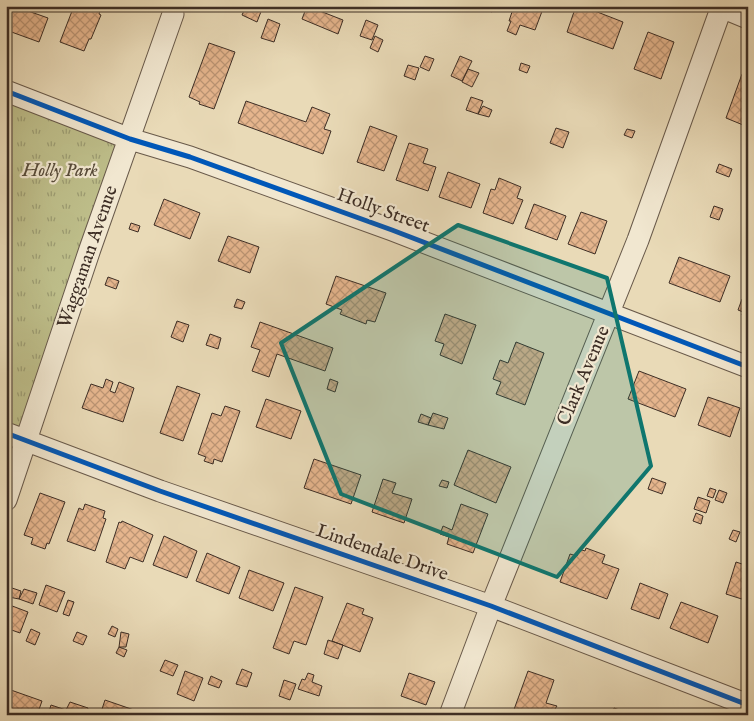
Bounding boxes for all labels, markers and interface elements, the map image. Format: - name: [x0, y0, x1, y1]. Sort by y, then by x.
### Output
- park label: Holly Park: [21, 159, 98, 183]
- street label: Waggaman Avenue: [52, 182, 124, 331]
- street label: Holly Street: [333, 183, 433, 239]
- street label: Clark Avenue: [552, 322, 616, 430]
- street label: Lindendale Drive: [313, 519, 452, 587]

